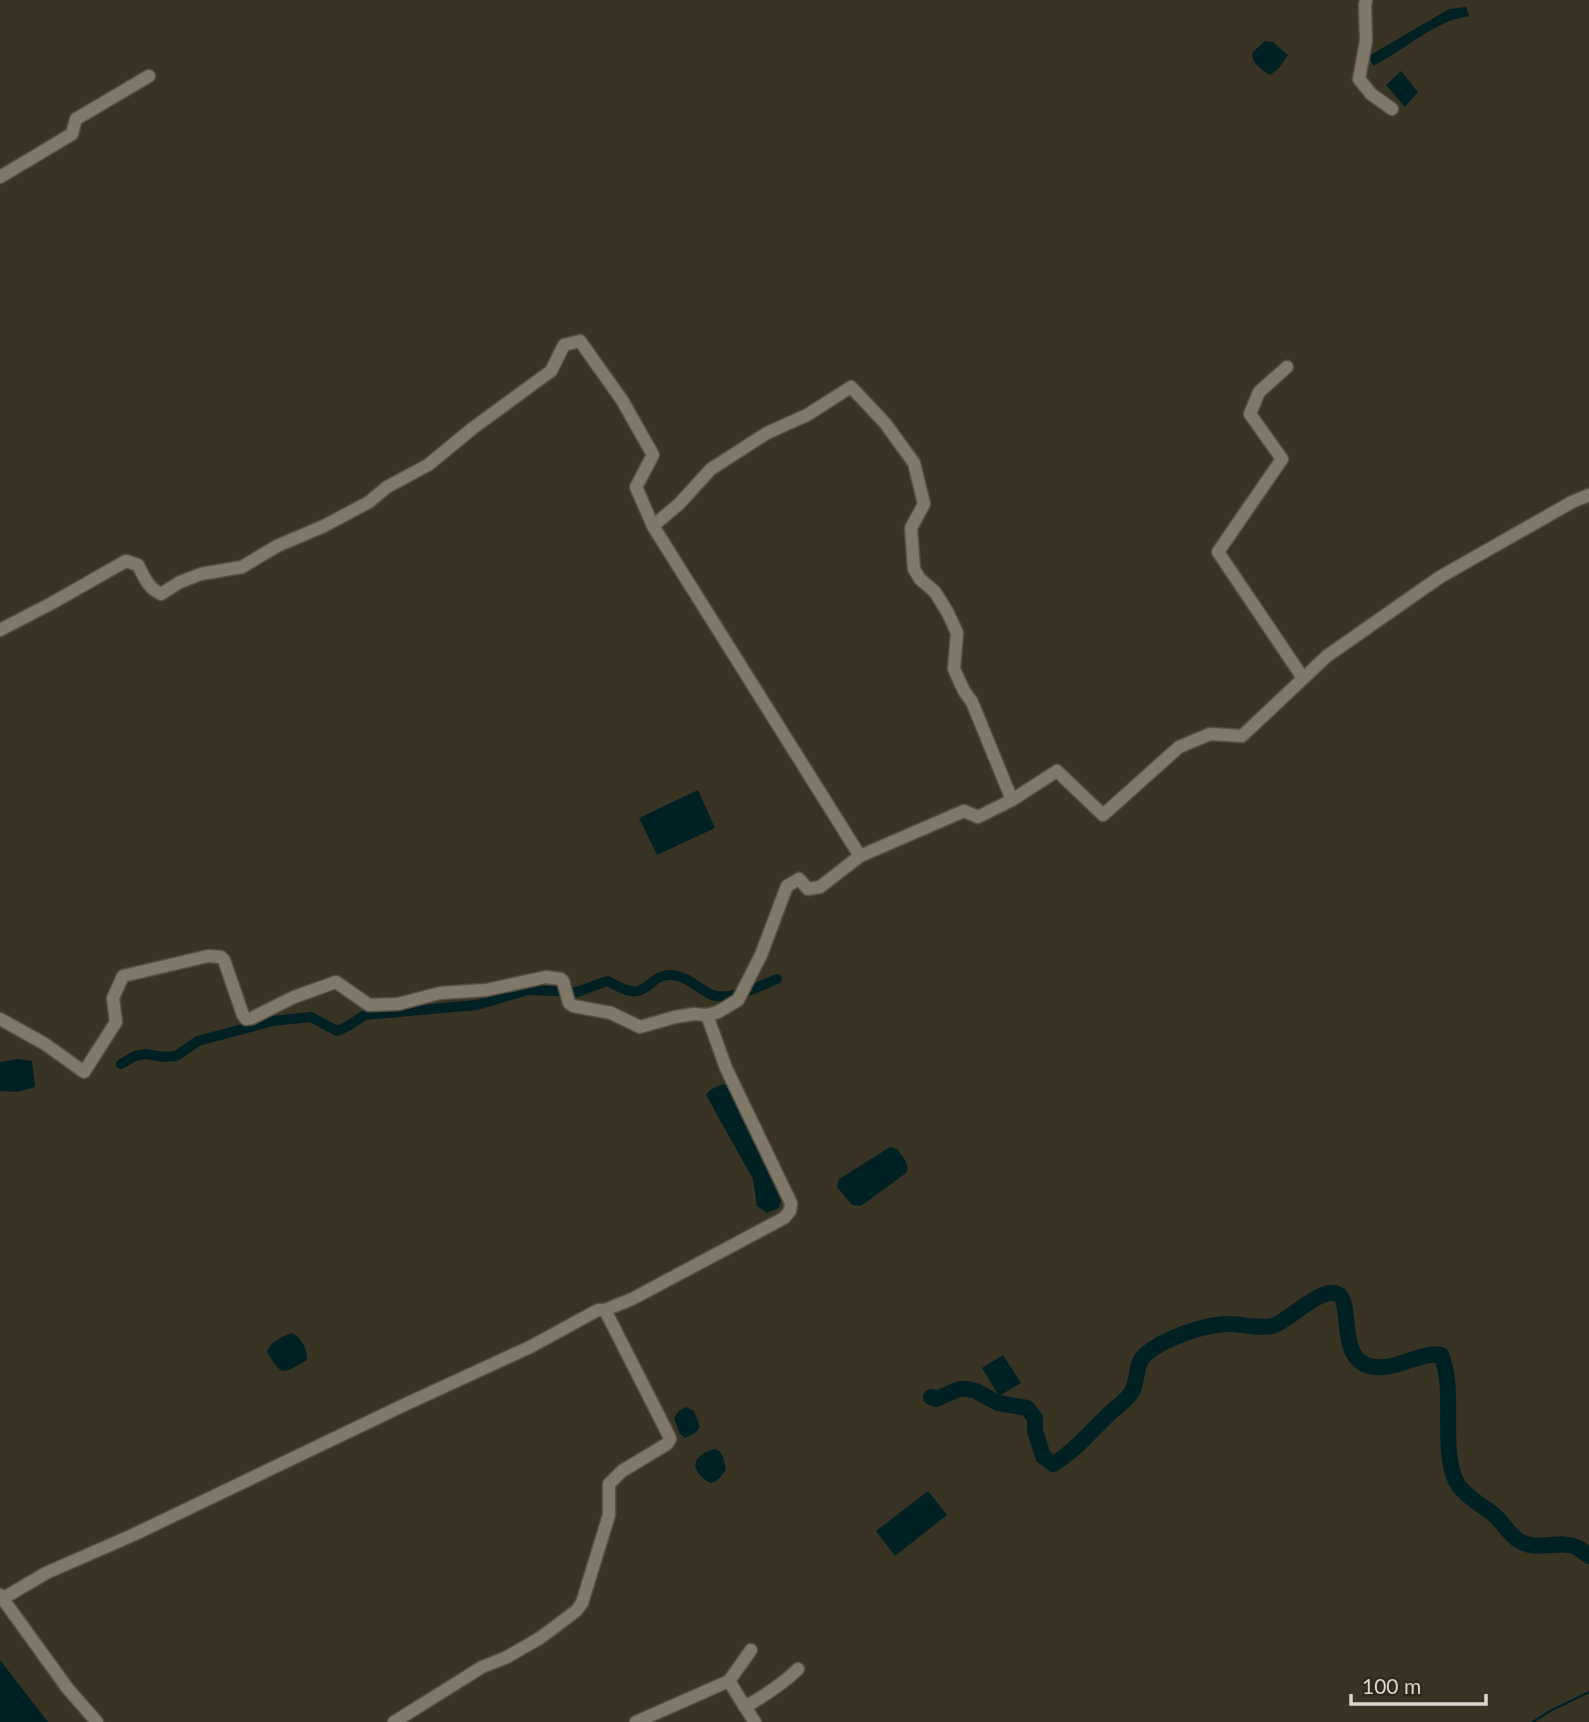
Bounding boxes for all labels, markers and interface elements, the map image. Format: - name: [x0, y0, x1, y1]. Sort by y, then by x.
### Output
- scale bar: [1351, 1662, 1486, 1706]
- text: 100 m: [1362, 1673, 1421, 1698]

